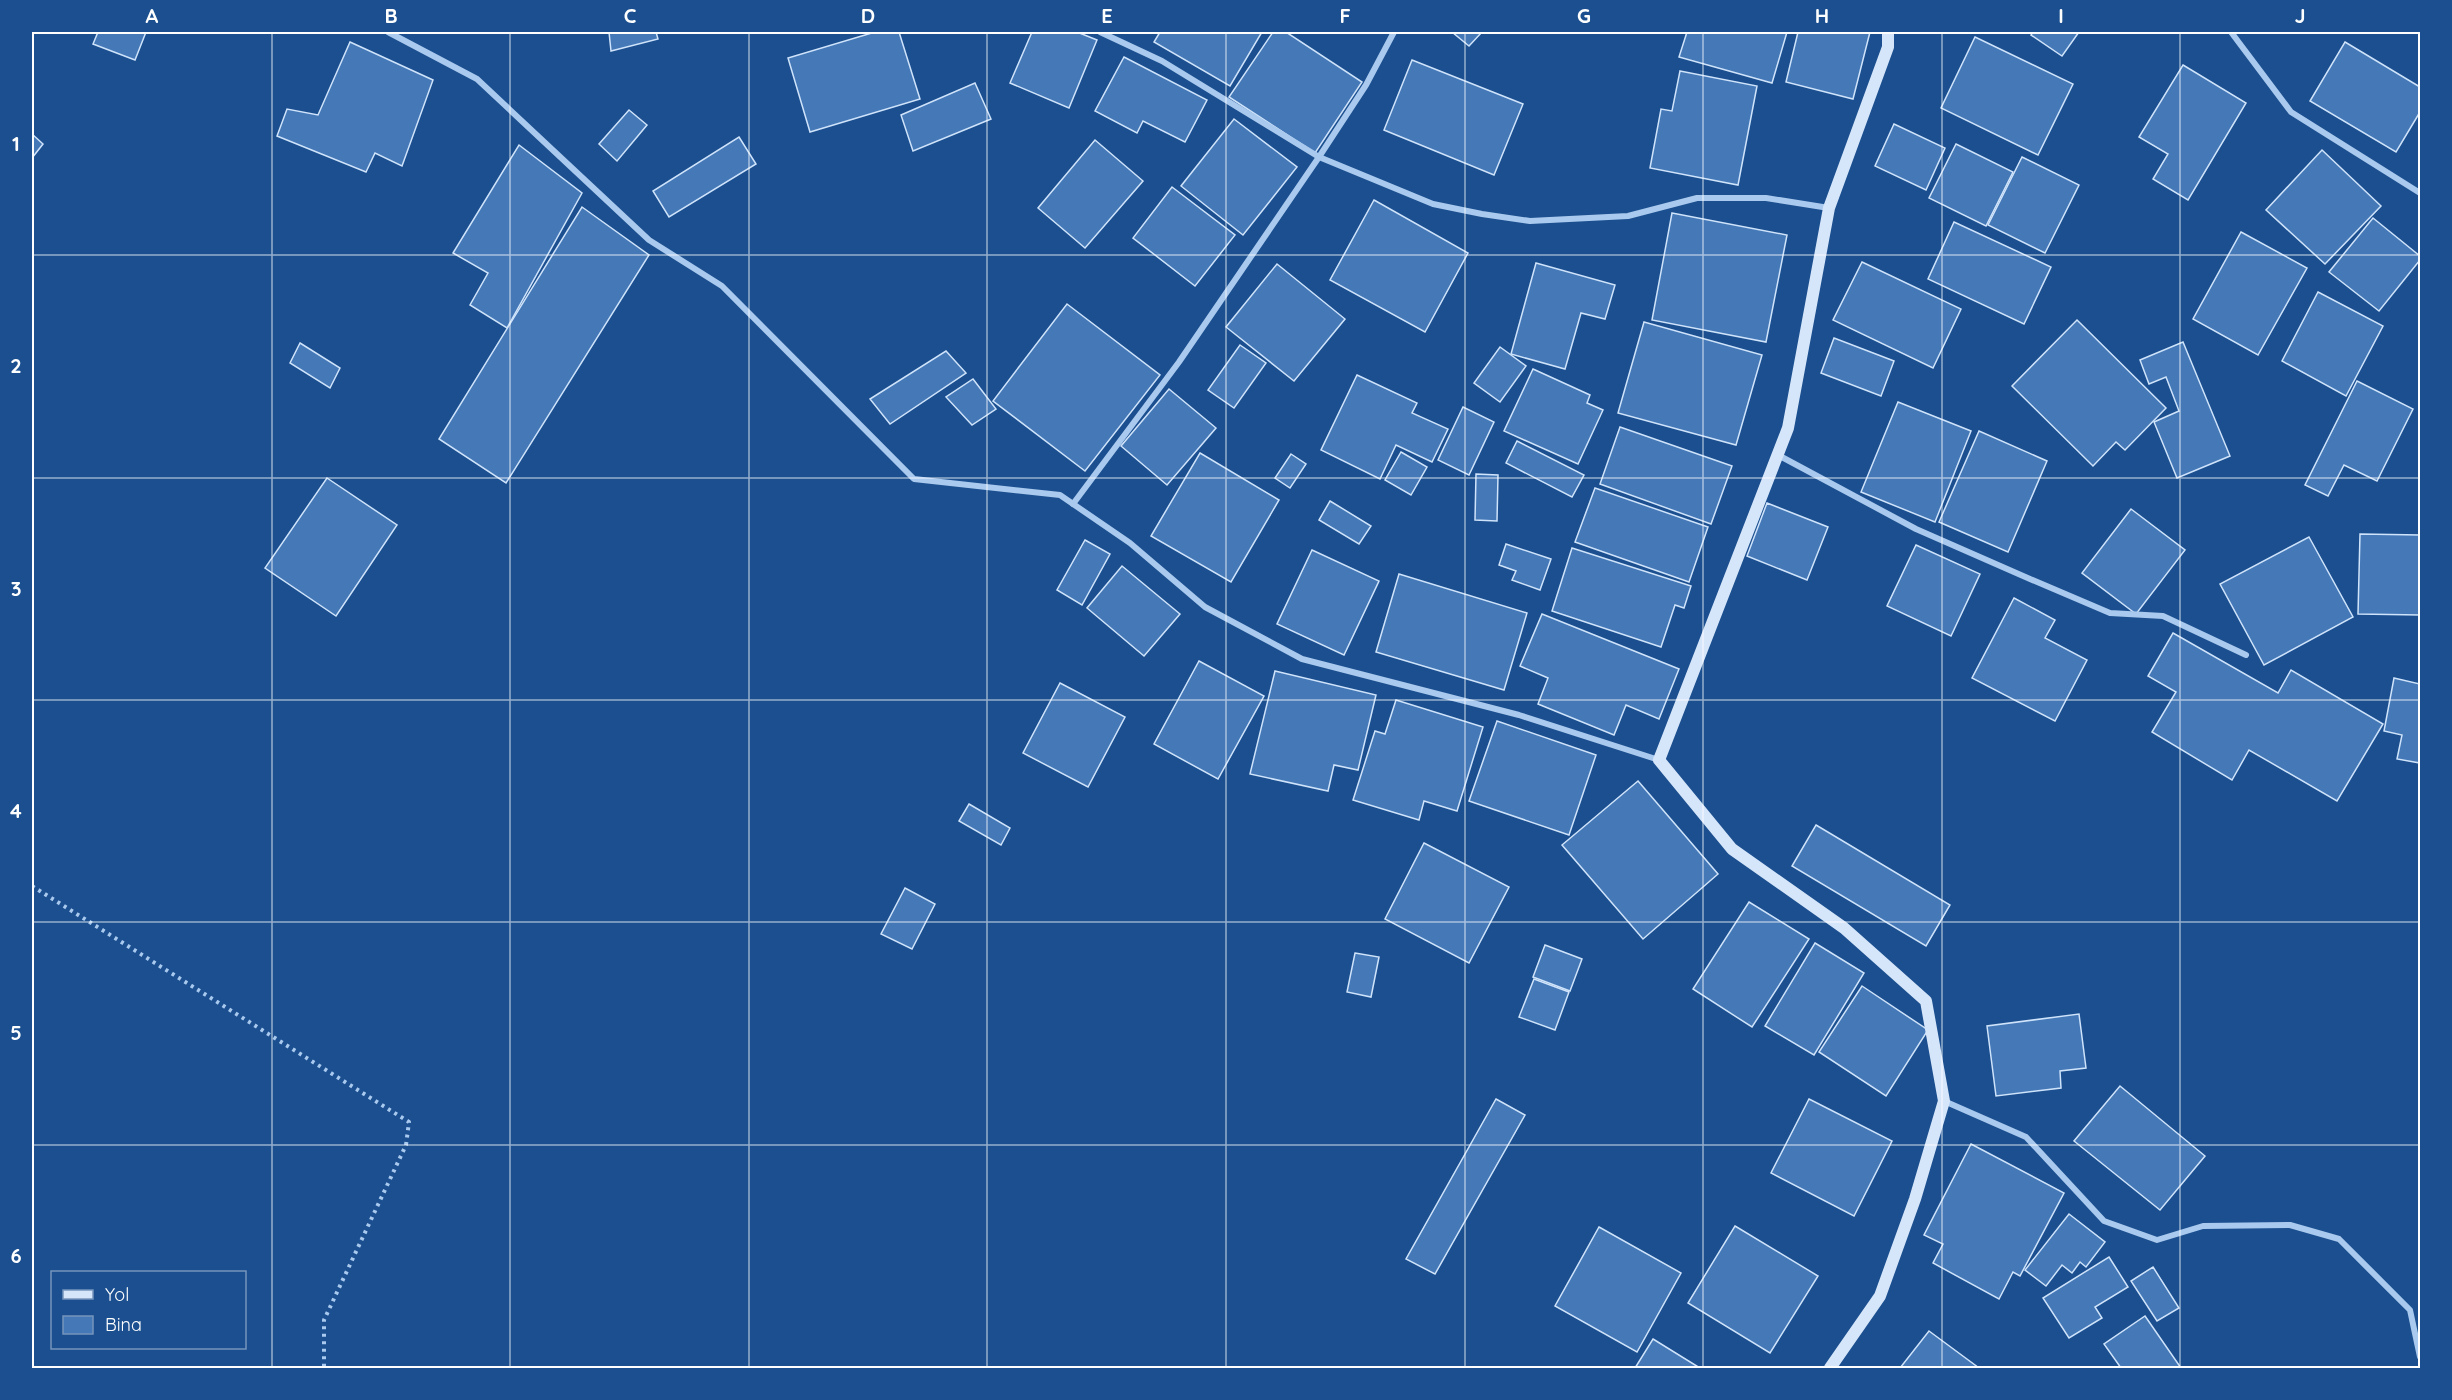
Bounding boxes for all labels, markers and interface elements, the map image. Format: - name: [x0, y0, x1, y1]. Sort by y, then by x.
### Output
- text: A: [146, 3, 159, 28]
- text: B: [384, 3, 398, 28]
- text: C: [624, 3, 637, 28]
- text: D: [861, 3, 875, 28]
- text: E: [1101, 3, 1113, 28]
- text: F: [1339, 3, 1351, 28]
- text: G: [1577, 3, 1591, 28]
- text: H: [1815, 3, 1829, 28]
- text: I: [2058, 3, 2064, 28]
- text: J: [2294, 3, 2306, 28]
- text: 1: [12, 131, 20, 156]
- text: 2: [10, 353, 22, 378]
- text: 3: [11, 576, 21, 601]
- text: 4: [10, 798, 22, 823]
- text: 5: [10, 1020, 22, 1045]
- text: 6: [10, 1243, 22, 1268]
- legend: [51, 1271, 246, 1349]
- text: Yol: [105, 1283, 129, 1306]
- text: Bina: [105, 1313, 142, 1336]

